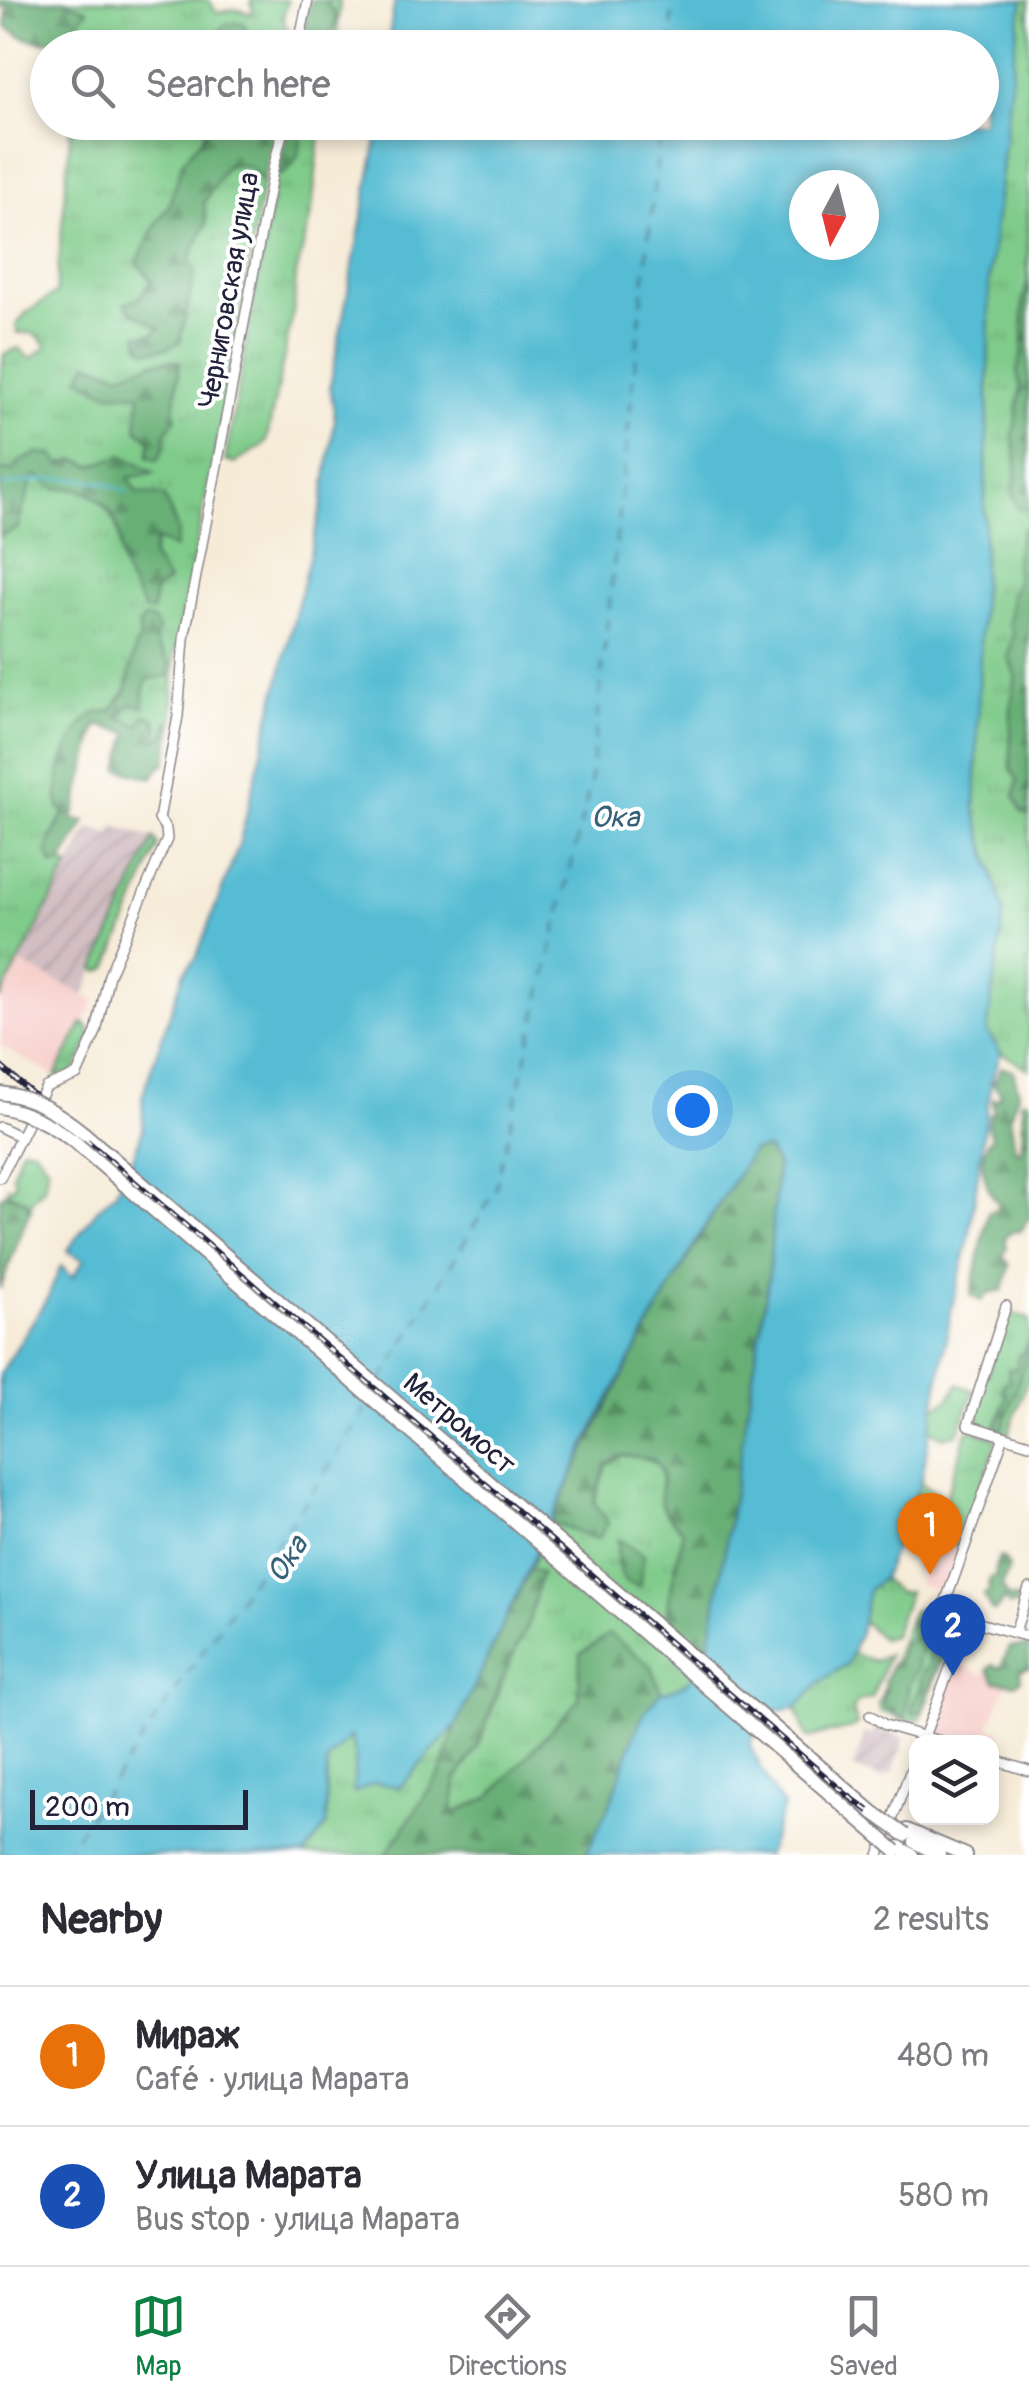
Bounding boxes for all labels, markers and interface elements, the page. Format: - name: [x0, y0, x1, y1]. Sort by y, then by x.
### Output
- search box: [30, 30, 999, 140]
- icon: search: [65, 58, 120, 113]
- text: Search here: [145, 61, 331, 109]
- street label: Черниговская улица: [191, 169, 267, 411]
- north arrow: [789, 170, 879, 260]
- water label: Ока: [591, 799, 641, 836]
- your location: [667, 1085, 718, 1136]
- street label: Метромост: [396, 1366, 522, 1482]
- pin: 1: [898, 1492, 962, 1575]
- water label: Ока: [259, 1527, 317, 1590]
- pin: 2: [920, 1594, 986, 1676]
- map controls: [909, 1735, 999, 1825]
- button: layers: [909, 1735, 999, 1825]
- scale bar: [30, 1785, 248, 1830]
- text: 200 m: [45, 1790, 130, 1825]
- text: Nearby: [40, 1894, 162, 1946]
- text: 2 results: [873, 1900, 989, 1940]
- text: Мираж: [135, 2012, 239, 2060]
- text: 1: [66, 2036, 79, 2076]
- text: 480 m: [897, 2036, 989, 2076]
- text: Café · улица Марата: [135, 2060, 409, 2100]
- text: Улица Марата: [135, 2152, 362, 2200]
- text: 2: [64, 2176, 81, 2216]
- text: 580 m: [898, 2176, 989, 2216]
- text: Bus stop · улица Марата: [135, 2200, 460, 2240]
- tab: Map: [131, 2289, 186, 2384]
- tab: Directions: [448, 2289, 567, 2384]
- tab: Saved: [829, 2289, 898, 2384]

